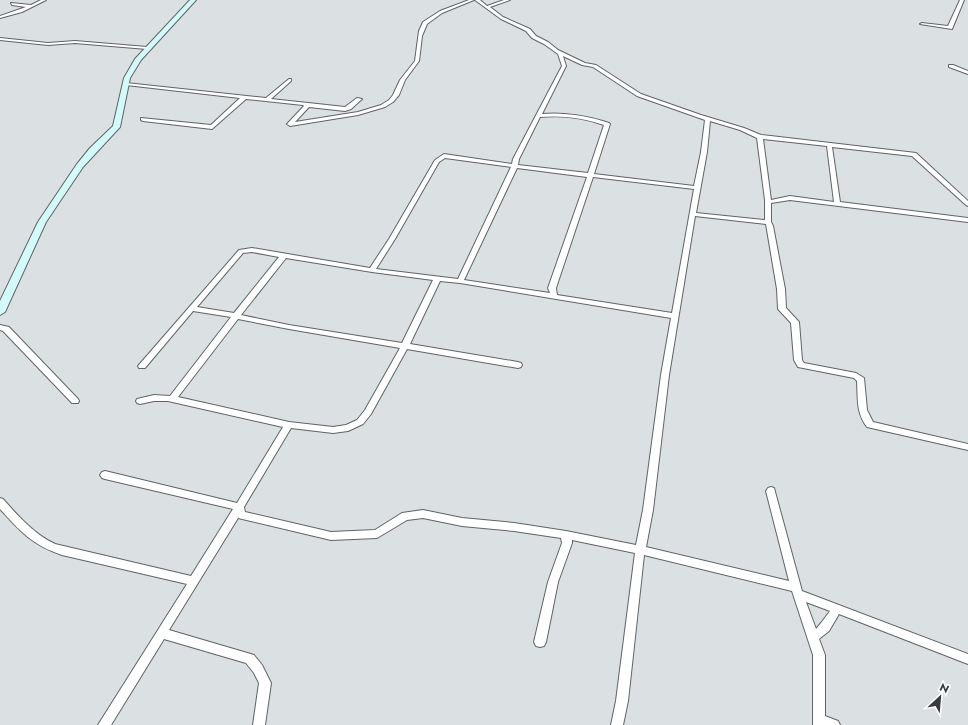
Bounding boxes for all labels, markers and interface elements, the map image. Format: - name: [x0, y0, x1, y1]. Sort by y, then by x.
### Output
- north arrow: [920, 677, 960, 717]
- text: N: [937, 679, 952, 697]

